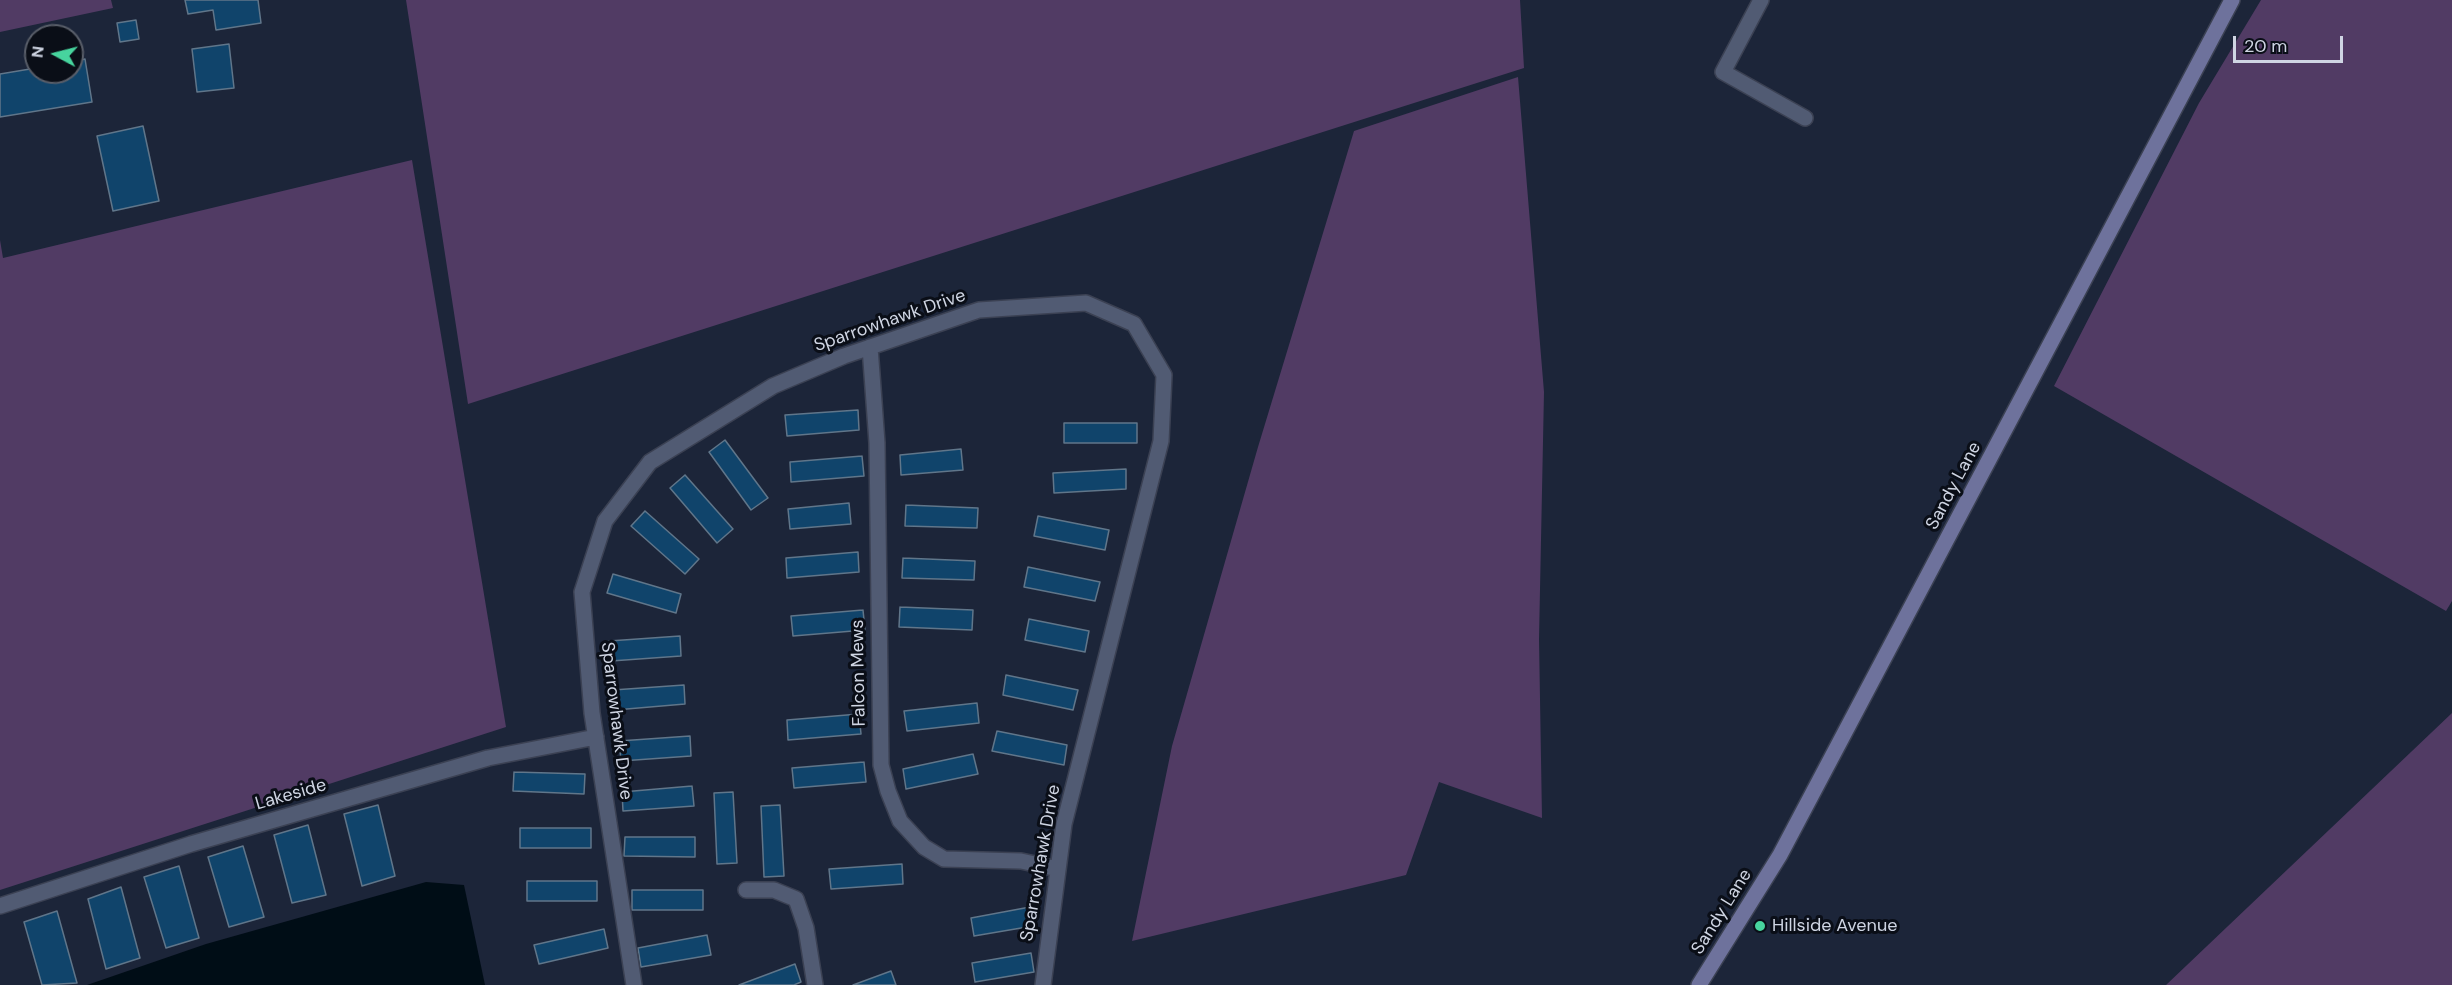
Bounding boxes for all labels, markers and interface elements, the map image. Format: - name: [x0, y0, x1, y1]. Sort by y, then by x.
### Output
- north arrow: [24, 24, 84, 84]
- scale bar: [2236, 24, 2346, 62]
- text: 20 m: [2244, 34, 2287, 58]
- text: N: [26, 45, 49, 59]
- street label: Sparrowhawk Drive: [811, 285, 969, 357]
- street label: Sandy Lane: [1922, 438, 1986, 534]
- street label: Falcon Mews: [847, 619, 871, 727]
- street label: Sparrowhawk Drive: [596, 641, 636, 801]
- street label: Lakeside: [253, 775, 329, 815]
- street label: Sparrowhawk Drive: [1017, 783, 1065, 943]
- street label: Sandy Lane: [1687, 865, 1757, 959]
- place label: Hillside Avenue: [1772, 915, 1897, 937]
- marker: Hillside Avenue: [1753, 919, 1767, 933]

